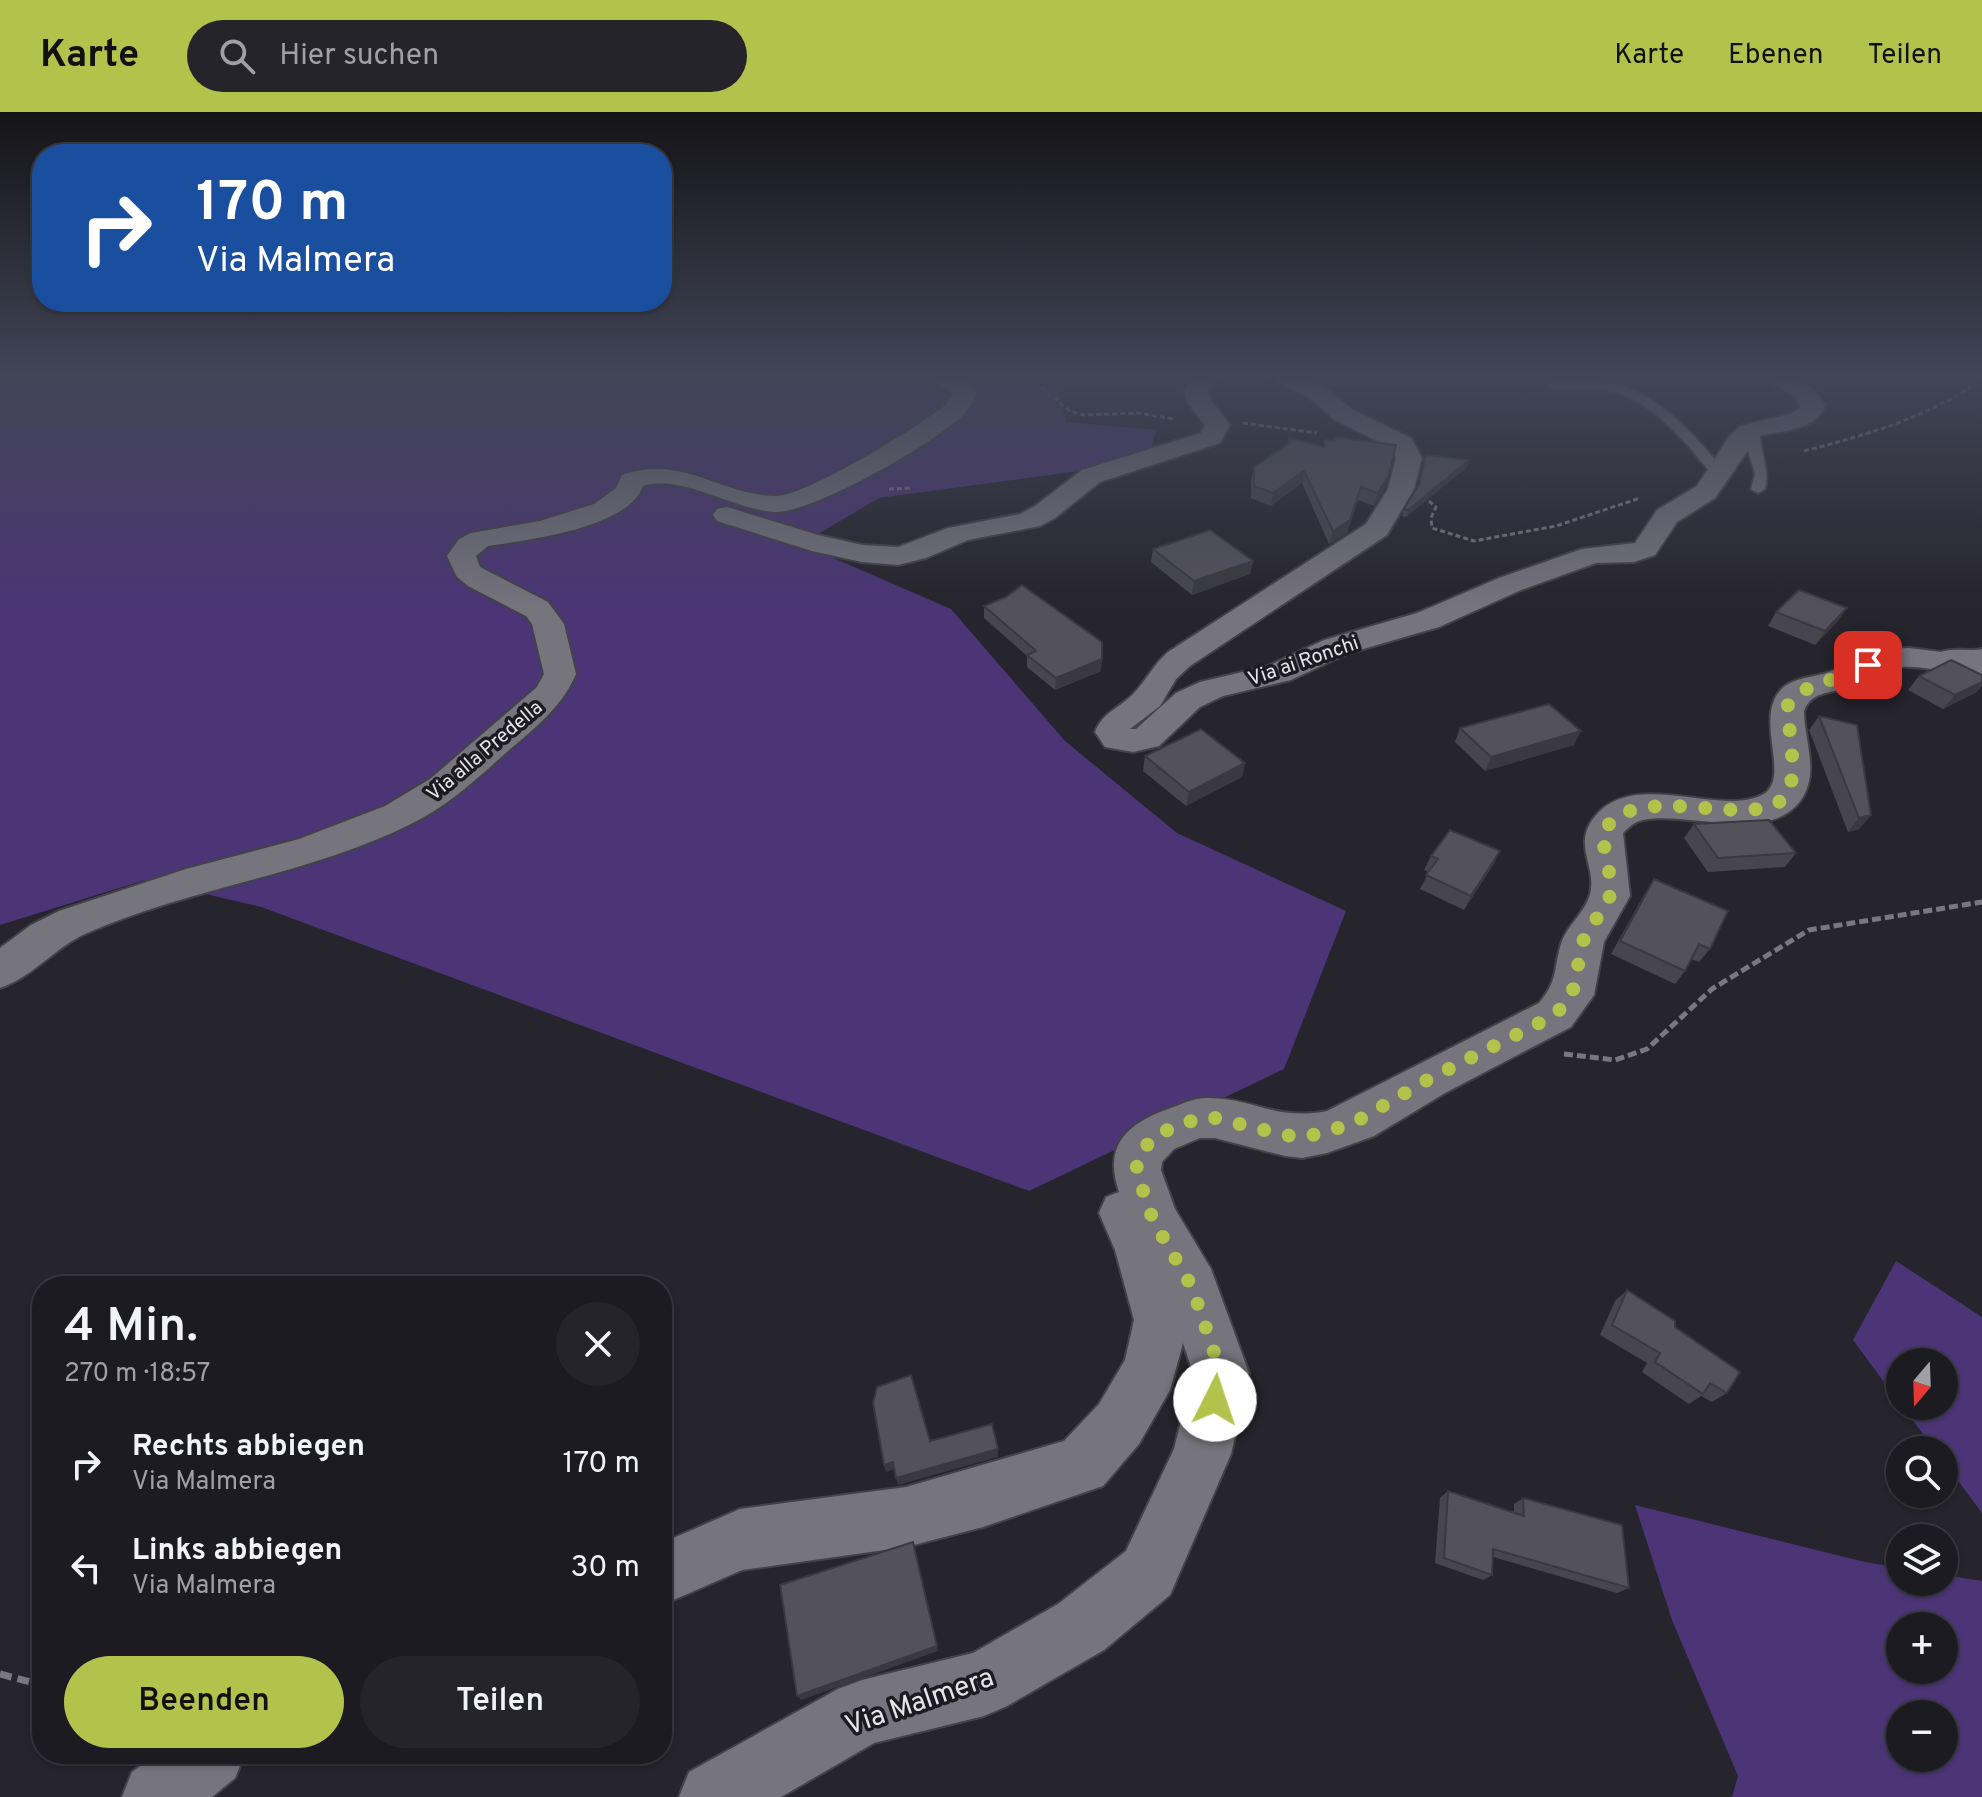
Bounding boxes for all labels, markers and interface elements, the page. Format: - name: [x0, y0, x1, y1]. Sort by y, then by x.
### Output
- search box: [187, 20, 747, 92]
- text: Karte: [40, 32, 139, 81]
- icon: search: [215, 34, 259, 78]
- text: Hier suchen: [279, 38, 439, 75]
- text: Karte: [1614, 38, 1684, 74]
- text: Ebenen: [1728, 38, 1824, 74]
- text: Teilen: [1868, 38, 1942, 74]
- text: 170 m: [196, 170, 348, 240]
- icon: right: [64, 176, 168, 280]
- text: Via Malmera: [196, 239, 395, 285]
- street label: Via ai Ronchi: [1245, 631, 1362, 693]
- pin: [1834, 631, 1902, 699]
- icon: arrive: [1846, 643, 1890, 687]
- street label: Via alla Predella: [422, 695, 549, 808]
- text: 4 Min.: [64, 1298, 198, 1358]
- button: close: [556, 1302, 640, 1386]
- north arrow: [1886, 1348, 1958, 1420]
- map controls: [1886, 1348, 1958, 1772]
- text: 270 m · 18:57: [64, 1358, 210, 1391]
- position arrow: [1173, 1358, 1257, 1442]
- text: Rechts abbiegen: [132, 1429, 365, 1466]
- button: search: [1886, 1436, 1958, 1508]
- icon: right: [64, 1442, 108, 1486]
- text: 170 m: [562, 1446, 640, 1483]
- text: Via Malmera: [132, 1466, 276, 1499]
- button: layers: [1886, 1524, 1958, 1596]
- text: Links abbiegen: [132, 1533, 342, 1570]
- icon: left: [64, 1546, 108, 1590]
- text: 30 m: [571, 1550, 640, 1587]
- text: Via Malmera: [132, 1570, 276, 1603]
- button: +: [1886, 1612, 1958, 1684]
- button: Beenden: [64, 1656, 344, 1748]
- button: Teilen: [360, 1656, 640, 1748]
- street label: Via Malmera: [841, 1661, 999, 1745]
- button: −: [1886, 1700, 1958, 1772]

